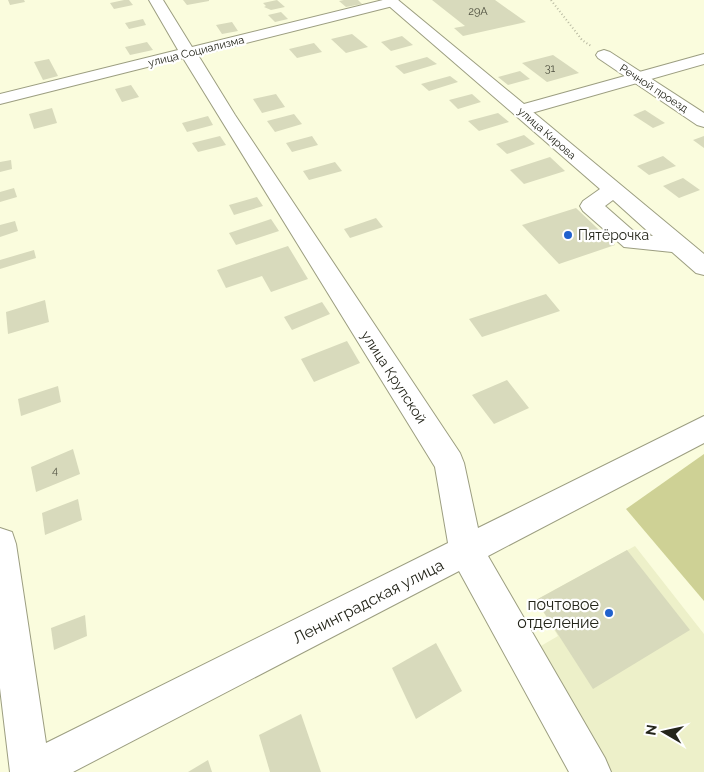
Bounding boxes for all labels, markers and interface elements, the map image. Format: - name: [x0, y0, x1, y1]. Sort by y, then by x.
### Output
- house number: 29А: [468, 5, 488, 18]
- street label: улица Социализма: [147, 33, 245, 70]
- house number: 31: [545, 62, 556, 75]
- street label: Речной проезд: [617, 62, 691, 116]
- street label: улица Кирова: [515, 105, 578, 162]
- place label: Пятёрочка: [578, 227, 649, 243]
- marker: Пятёрочка: [562, 229, 574, 241]
- street label: улица Крупской: [358, 328, 430, 426]
- house number: 4: [52, 464, 58, 477]
- street label: Ленинградская улица: [290, 555, 447, 648]
- place label: почтовое отделение: [517, 595, 599, 632]
- marker: почтовое отделение: [603, 607, 615, 619]
- north arrow: [639, 707, 689, 757]
- text: N: [642, 723, 660, 736]

